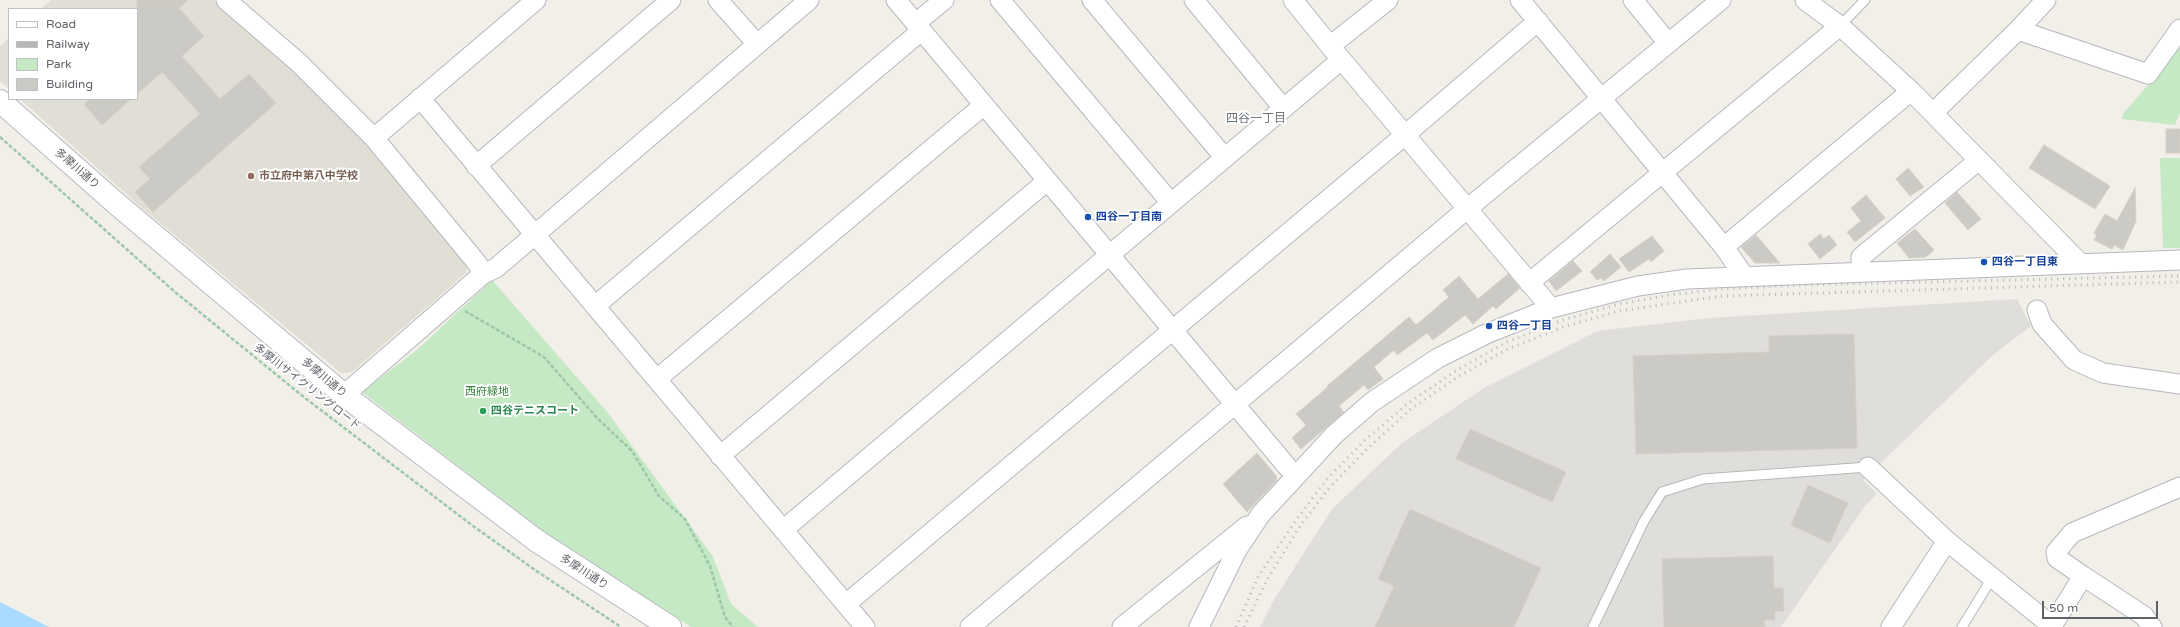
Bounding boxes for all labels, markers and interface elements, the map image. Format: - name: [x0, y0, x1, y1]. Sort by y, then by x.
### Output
- legend: [8, 8, 138, 100]
- text: Road: [46, 17, 76, 31]
- text: Railway: [46, 37, 90, 51]
- text: Park: [46, 57, 72, 71]
- text: Building: [46, 77, 93, 91]
- district label: 四谷一丁目: [1226, 112, 1286, 126]
- street label: 多摩川通り: [52, 146, 102, 192]
- place label: 市立府中第八中学校: [259, 169, 358, 183]
- marker: 市立府中第八中学校: [246, 171, 256, 181]
- place label: 四谷一丁目南: [1096, 210, 1162, 224]
- marker: 四谷一丁目南: [1083, 212, 1093, 222]
- place label: 四谷一丁目東: [1992, 255, 2058, 269]
- marker: 四谷一丁目東: [1979, 257, 1989, 267]
- place label: 四谷一丁目: [1497, 319, 1552, 333]
- marker: 四谷一丁目: [1484, 321, 1494, 331]
- street label: 多摩川サイクリングロード: [251, 341, 363, 433]
- street label: 多摩川通り: [299, 355, 349, 401]
- park label: 西府緑地: [465, 385, 509, 399]
- place label: 四谷テニスコート: [491, 404, 579, 418]
- marker: 四谷テニスコート: [478, 406, 488, 416]
- street label: 多摩川通り: [557, 551, 611, 593]
- scale bar: [2044, 593, 2160, 619]
- text: 50 m: [2049, 601, 2078, 615]

